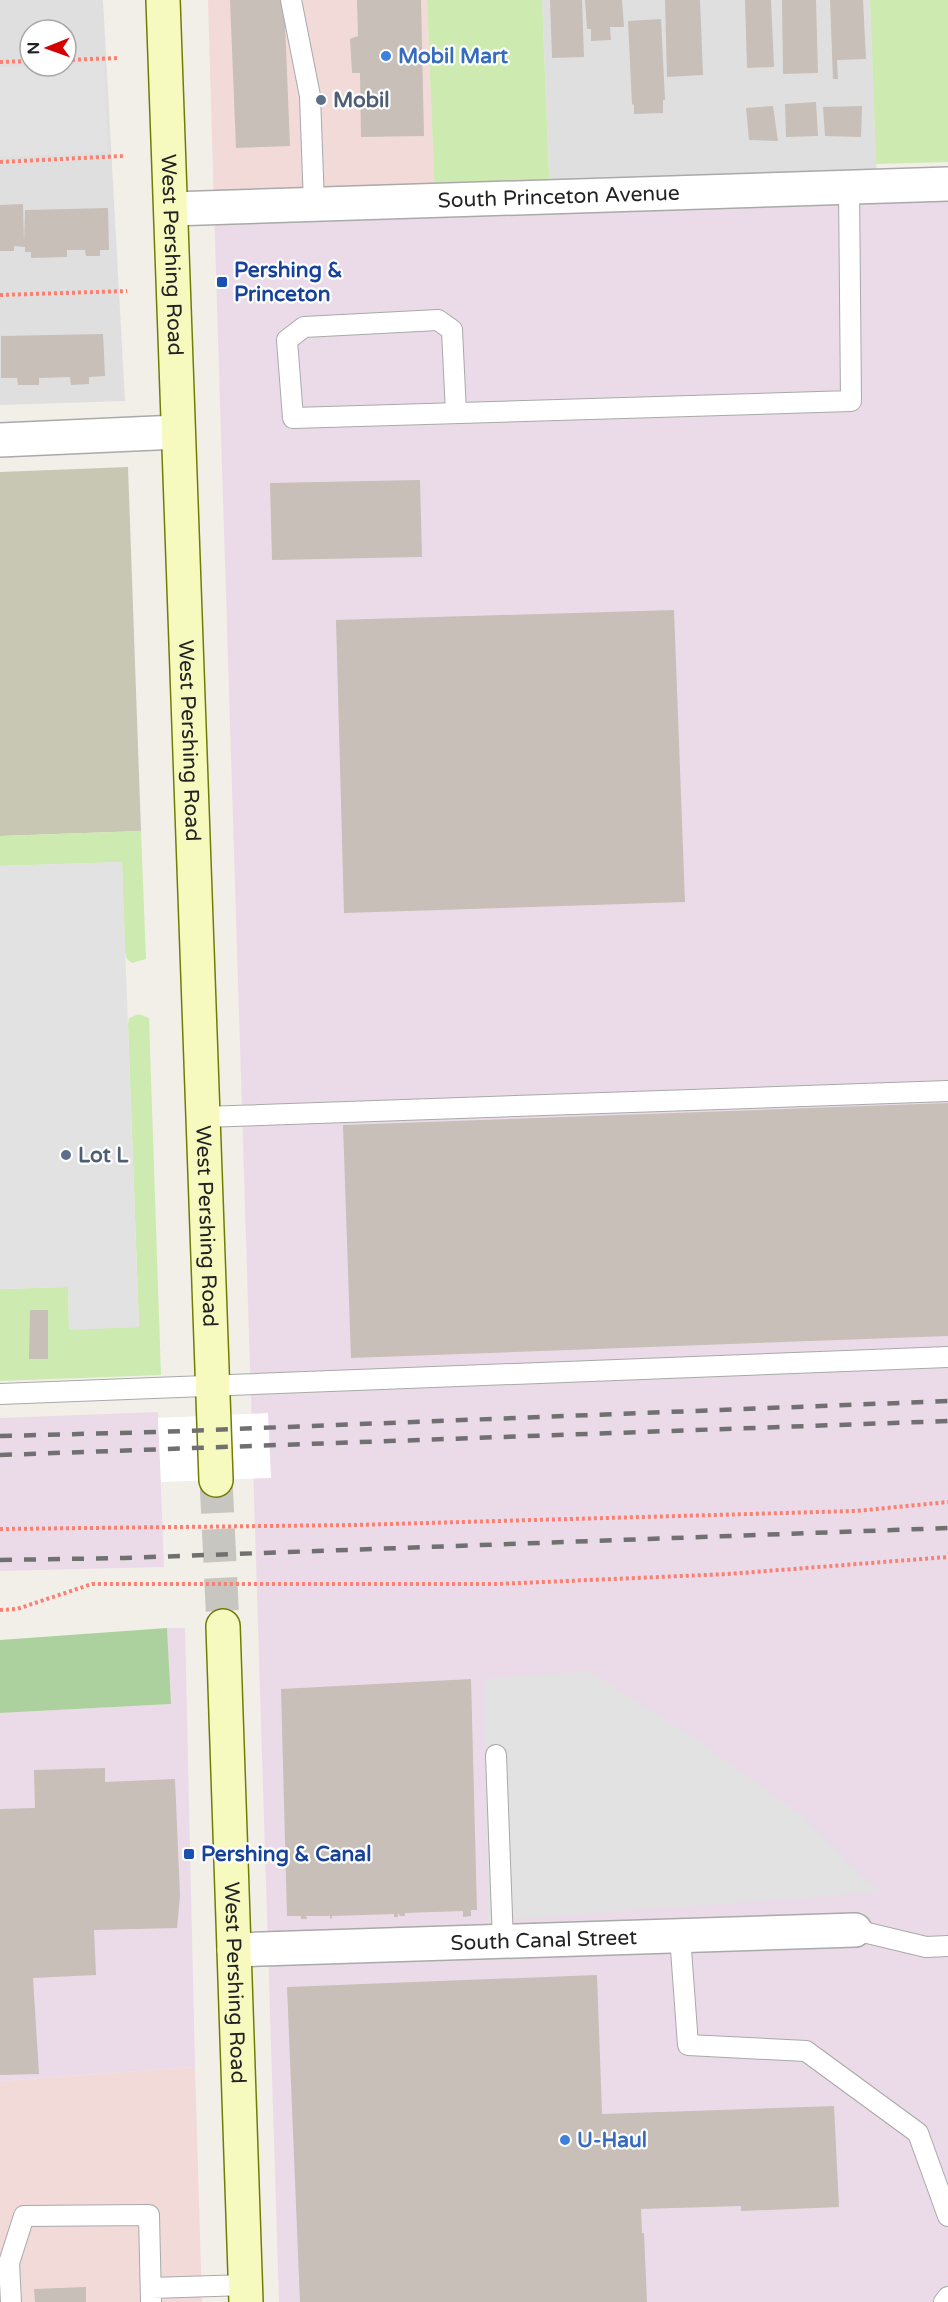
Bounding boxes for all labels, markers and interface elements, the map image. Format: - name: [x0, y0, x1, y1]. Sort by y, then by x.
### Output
- north arrow: [18, 18, 78, 78]
- text: N: [24, 42, 44, 55]
- place label: Mobil Mart: [398, 44, 508, 69]
- marker: Mobil Mart: [379, 49, 393, 63]
- place label: Mobil: [333, 88, 389, 113]
- marker: Mobil: [314, 93, 328, 107]
- street label: West Pershing Road: [156, 153, 188, 356]
- street label: South Princeton Avenue: [437, 180, 680, 213]
- place label: Pershing & Princeton: [234, 258, 343, 307]
- marker: Pershing & Princeton: [215, 275, 229, 289]
- street label: West Pershing Road: [173, 639, 206, 842]
- street label: West Pershing Road: [191, 1125, 223, 1328]
- place label: Lot L: [78, 1143, 129, 1168]
- marker: Lot L: [59, 1148, 73, 1162]
- place label: Pershing & Canal: [201, 1842, 371, 1867]
- marker: Pershing & Canal: [182, 1847, 196, 1861]
- street label: West Pershing Road: [219, 1881, 251, 2084]
- street label: South Canal Street: [450, 1925, 637, 1956]
- place label: U-Haul: [577, 2128, 647, 2153]
- marker: U-Haul: [558, 2133, 572, 2147]

